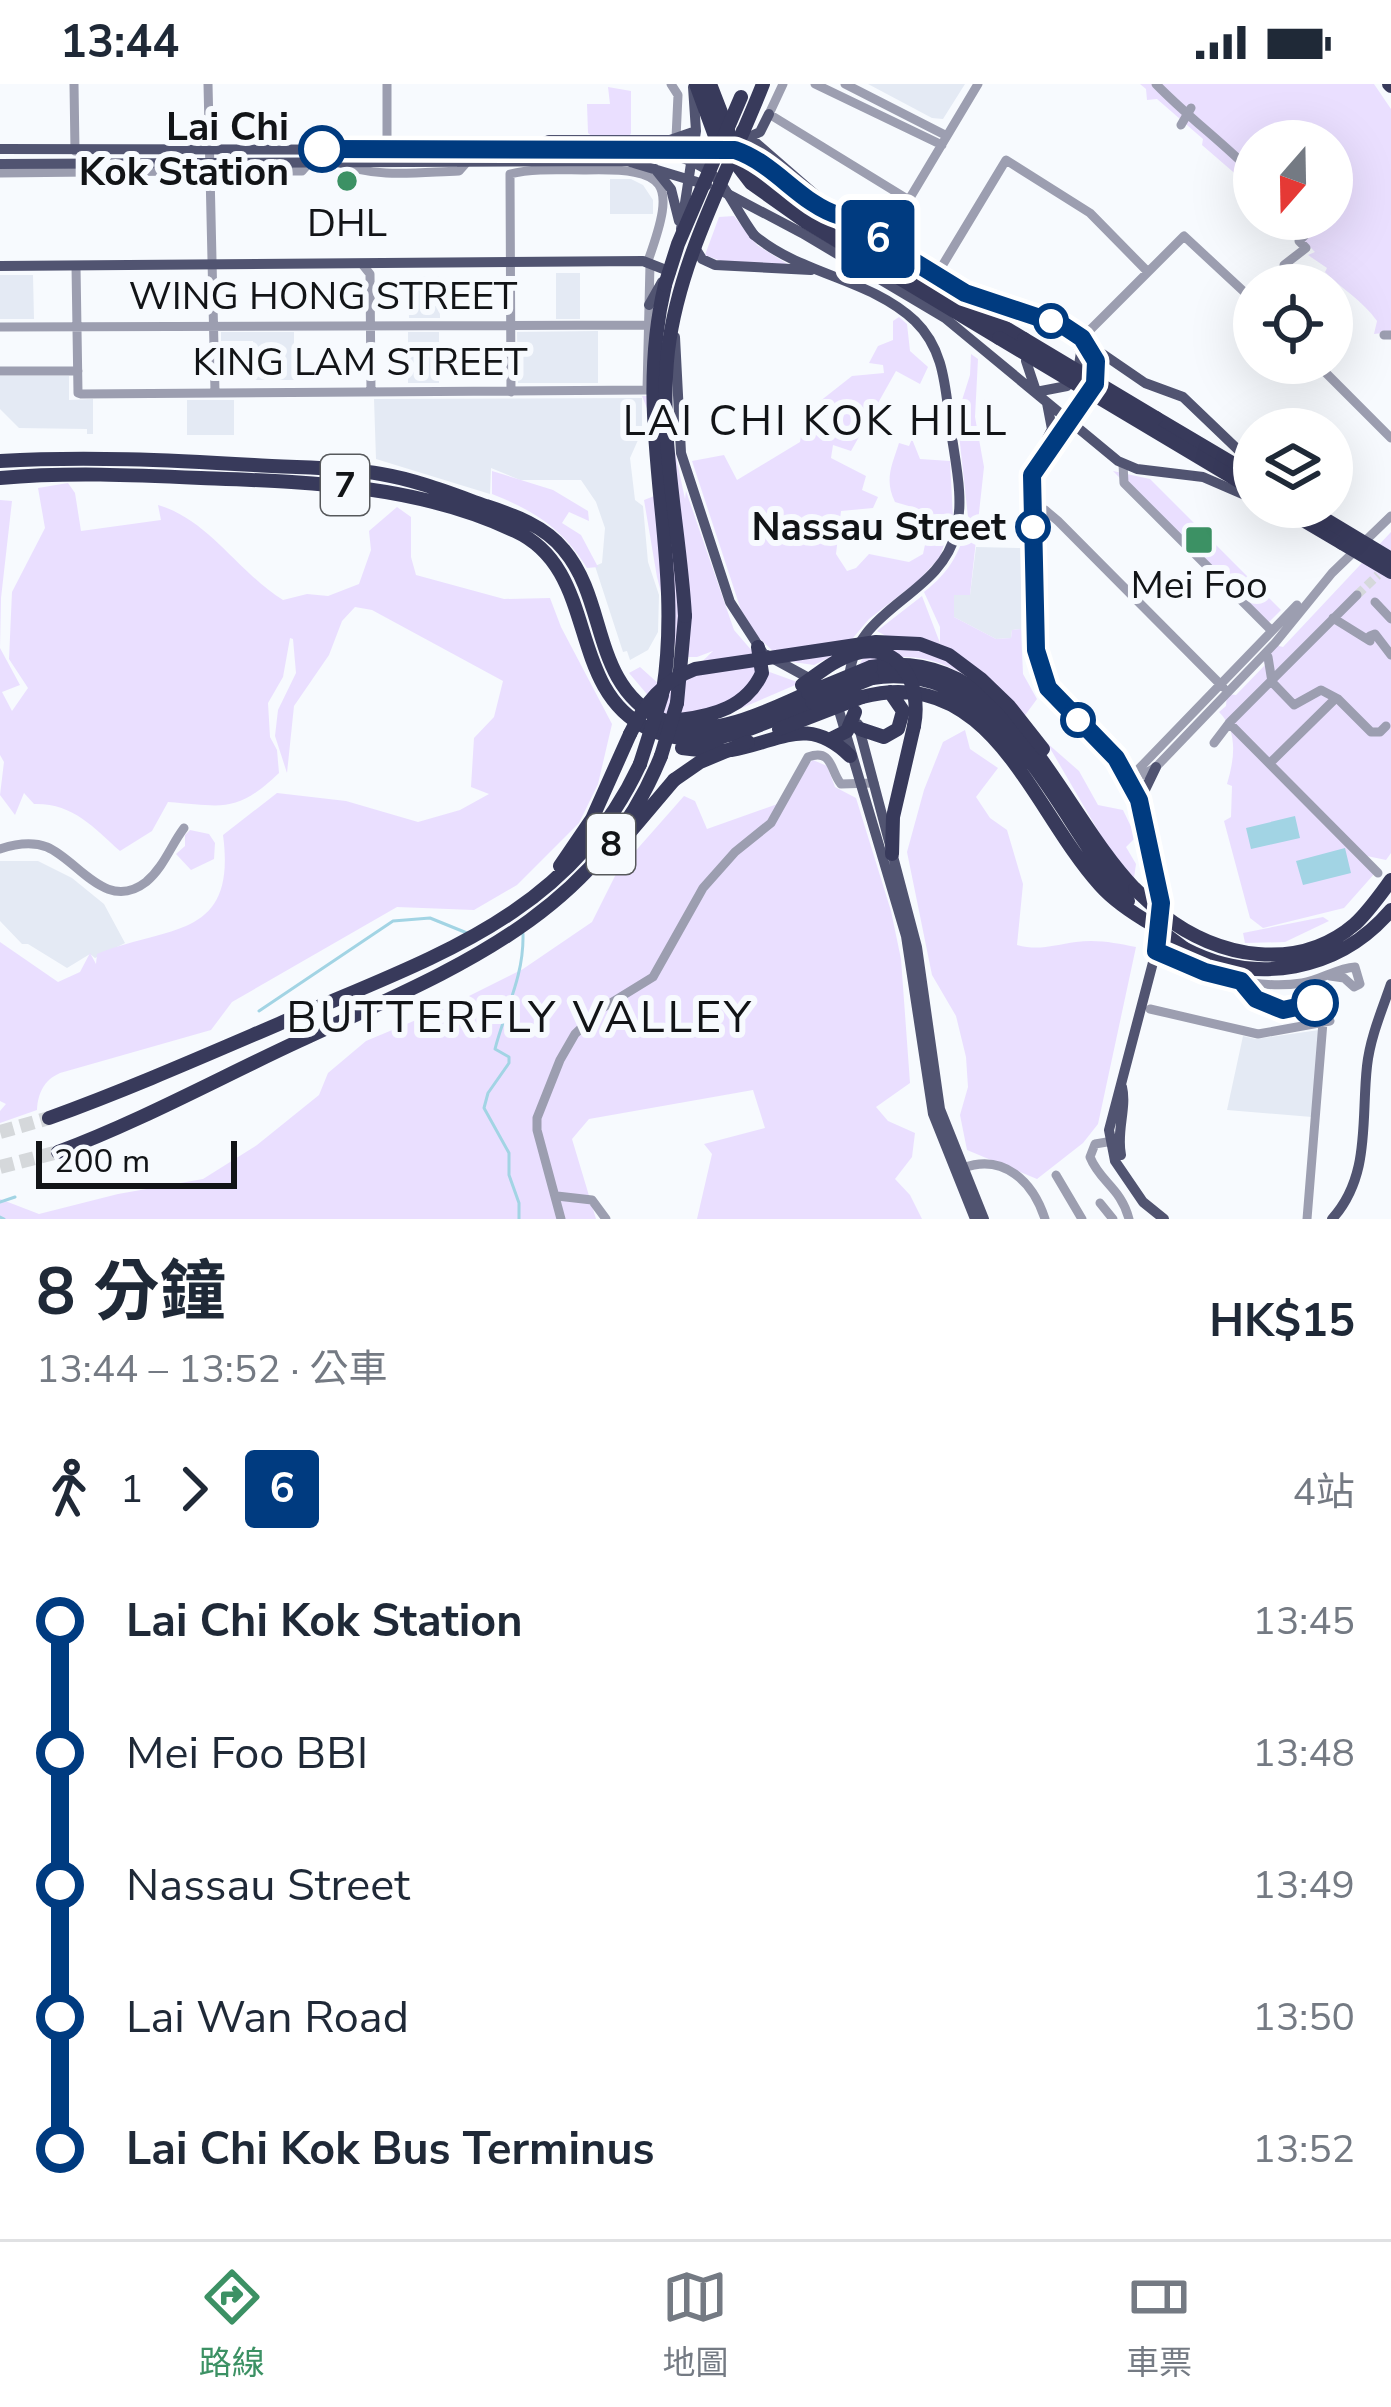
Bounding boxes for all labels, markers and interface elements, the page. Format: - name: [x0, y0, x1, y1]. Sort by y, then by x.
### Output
- text: 13:44: [60, 12, 179, 73]
- place label: Lai Chi Kok Station: [79, 101, 289, 199]
- north arrow: [1233, 120, 1353, 240]
- map controls: [1233, 120, 1353, 528]
- marker: Lai Chi Kok Station: [300, 127, 344, 171]
- marker: DHL: [334, 168, 360, 194]
- place label: DHL: [307, 197, 387, 250]
- line badge: 6: [839, 200, 917, 278]
- text: 6: [865, 210, 891, 267]
- button: locate: [1233, 264, 1353, 384]
- street label: WING HONG STREET: [129, 270, 518, 323]
- unlabelled marker: [1035, 305, 1067, 337]
- street label: KING LAM STREET: [192, 336, 528, 389]
- district label: LAI CHI KOK HILL: [623, 393, 1009, 450]
- button: layers: [1233, 408, 1353, 528]
- road number: 7: [321, 455, 369, 515]
- place label: Nassau Street: [751, 501, 1007, 554]
- marker: Nassau Street: [1017, 511, 1049, 543]
- marker: Mei Foo: [1183, 524, 1215, 556]
- place label: Mei Foo: [1130, 559, 1268, 612]
- unlabelled marker: [1062, 704, 1094, 736]
- road number: 8: [587, 814, 635, 874]
- unlabelled marker: [1293, 981, 1337, 1025]
- district label: BUTTERFLY VALLEY: [286, 987, 754, 1048]
- scale bar: [36, 1135, 237, 1188]
- text: 200 m: [54, 1139, 150, 1184]
- text: 8 分鐘: [36, 1247, 225, 1337]
- text: HK$15: [1209, 1291, 1355, 1352]
- text: 13:44 – 13:52 · 公車: [36, 1343, 387, 1396]
- icon: walk: [36, 1456, 102, 1522]
- icon: forward: [161, 1456, 227, 1522]
- text: 6: [269, 1460, 295, 1517]
- text: 1: [120, 1463, 143, 1516]
- text: 4站: [1293, 1466, 1355, 1519]
- text: Lai Chi Kok Station: [126, 1591, 523, 1652]
- text: 13:45: [1253, 1595, 1355, 1648]
- text: Mei Foo BBI: [126, 1723, 368, 1784]
- text: 13:48: [1253, 1727, 1355, 1780]
- text: Nassau Street: [126, 1855, 410, 1916]
- text: 13:49: [1253, 1859, 1355, 1912]
- text: Lai Wan Road: [126, 1987, 409, 2048]
- text: 13:50: [1253, 1991, 1355, 2044]
- text: Lai Chi Kok Bus Terminus: [126, 2119, 654, 2180]
- text: 13:52: [1253, 2123, 1355, 2176]
- tab: 路線: [199, 2264, 265, 2386]
- tab: 地圖: [662, 2264, 728, 2386]
- tab: 車票: [1126, 2264, 1192, 2386]

